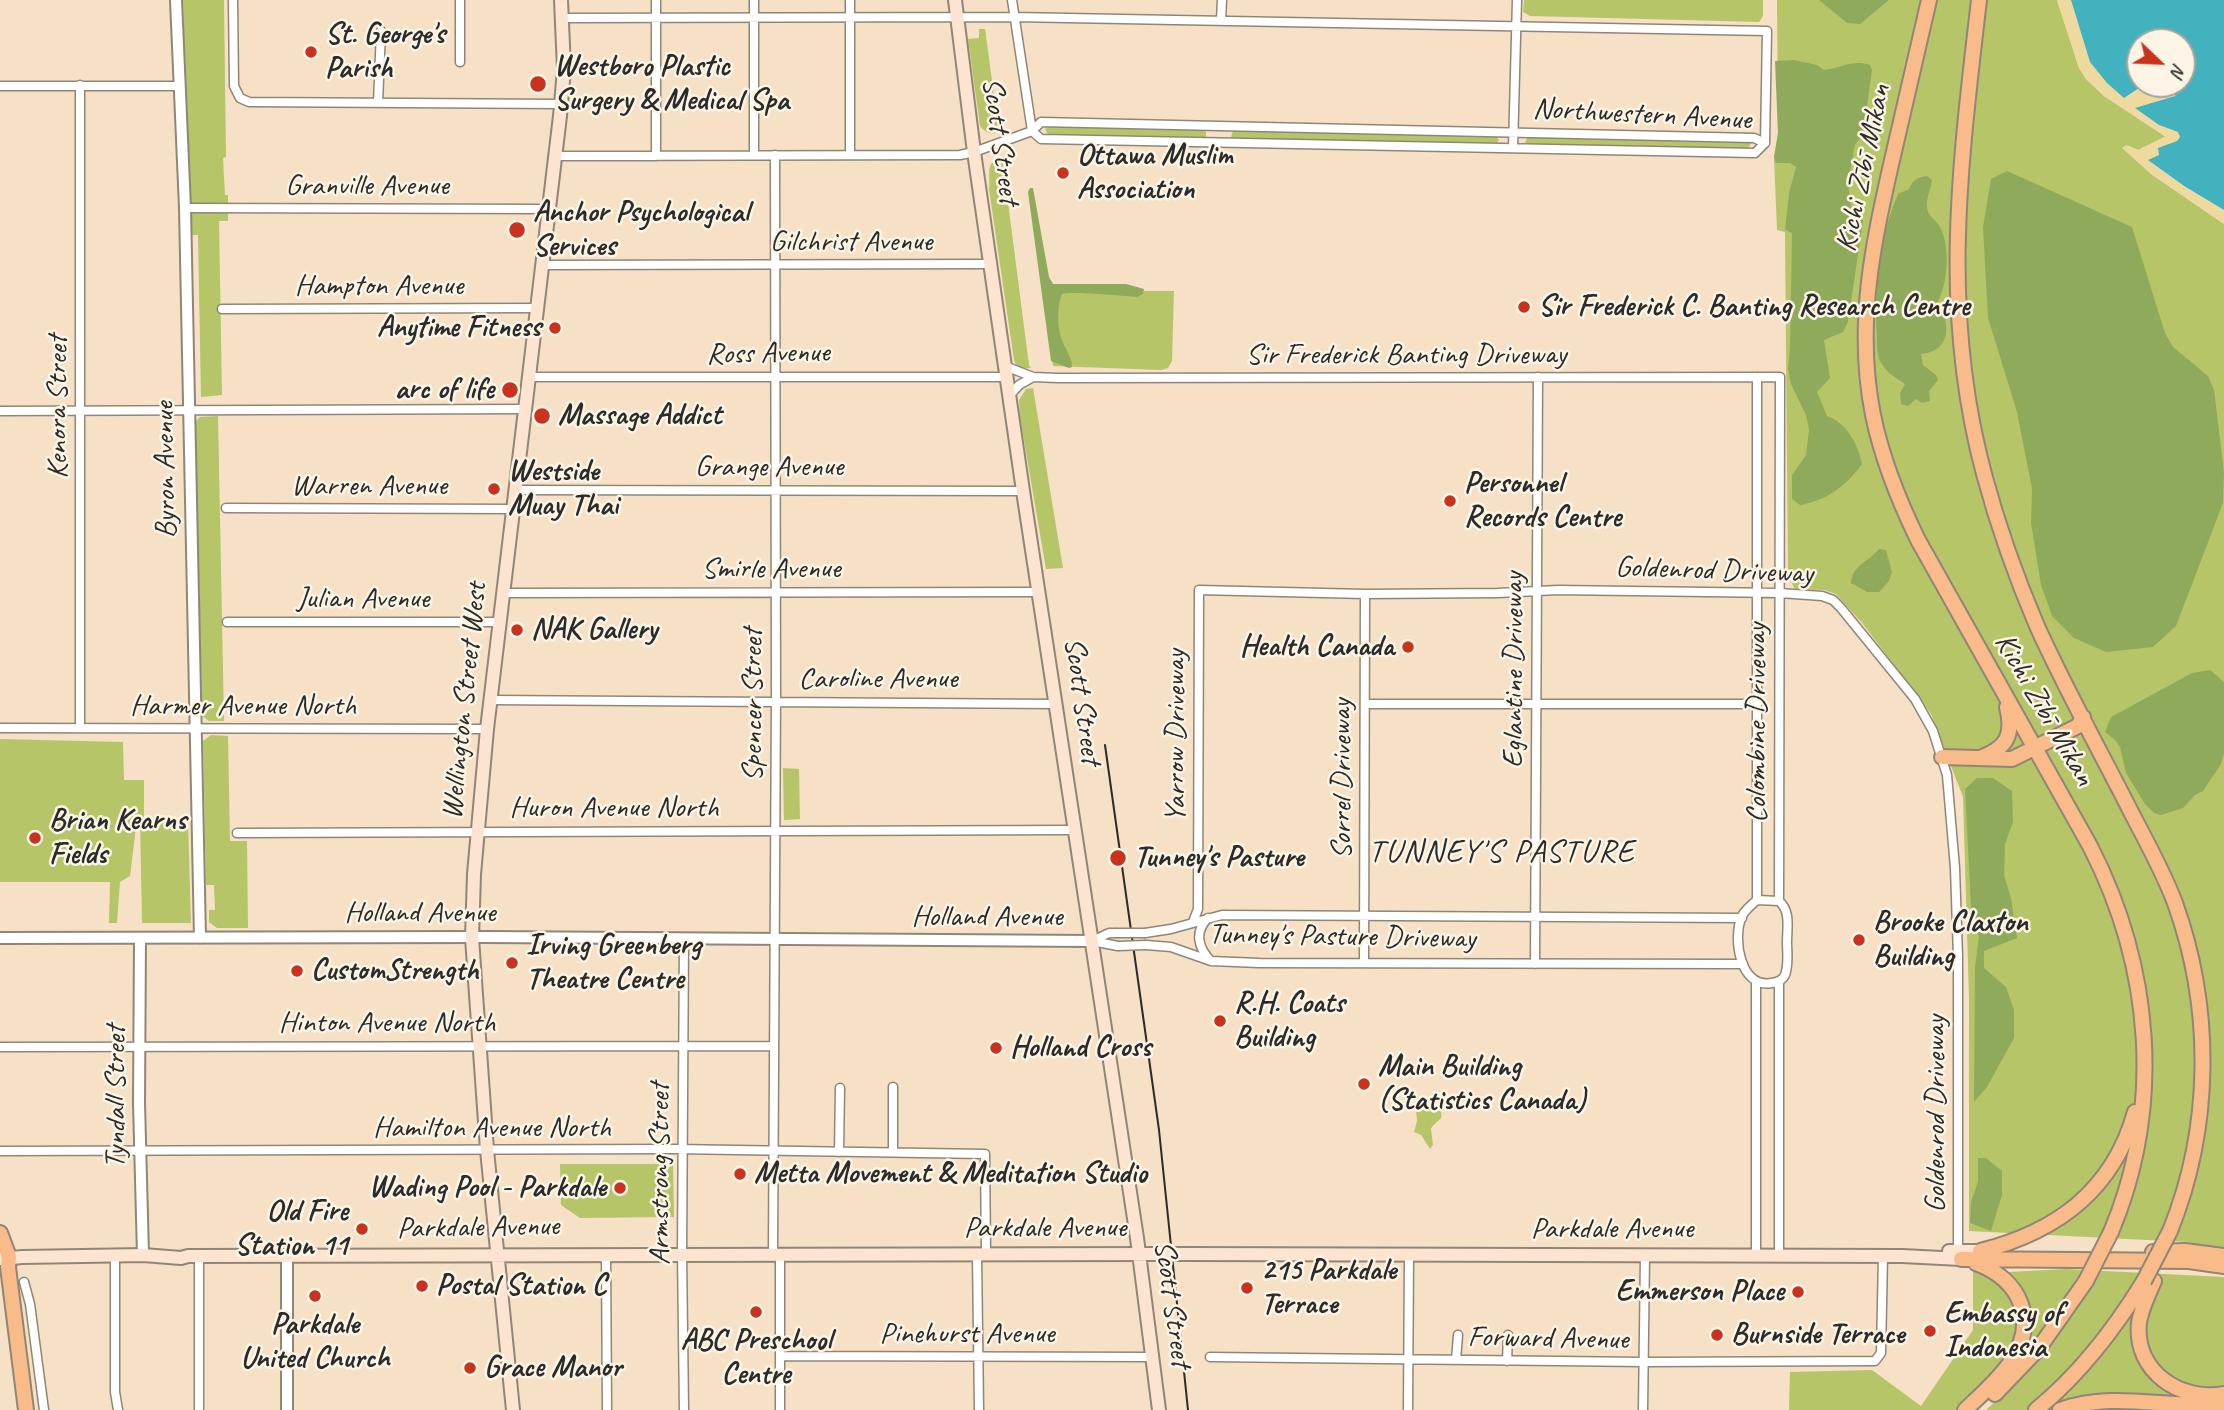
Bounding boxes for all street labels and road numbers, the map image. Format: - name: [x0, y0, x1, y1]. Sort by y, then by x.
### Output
- street label: Scott Street: [973, 75, 1027, 207]
- street label: Kichi Zībī Mīkan: [1829, 81, 1899, 255]
- street label: Northwestern Avenue: [1532, 91, 1752, 139]
- street label: Granville Avenue: [285, 168, 449, 204]
- street label: Gilchrist Avenue: [770, 224, 932, 260]
- street label: Hampton Avenue: [295, 268, 463, 304]
- street label: Kenora Street: [40, 335, 76, 479]
- street label: Ross Avenue: [706, 335, 830, 373]
- street label: Sir Frederick Banting Driveway: [1246, 337, 1566, 373]
- street label: Byron Avenue: [147, 401, 185, 539]
- street label: Grange Avenue: [695, 449, 843, 485]
- street label: Warren Avenue: [291, 468, 447, 504]
- street label: Goldenrod Driveway: [1615, 550, 1813, 592]
- street label: Smirle Avenue: [702, 551, 840, 587]
- street label: Eglantine Driveway: [1496, 572, 1532, 768]
- street label: Julian Avenue: [297, 581, 429, 617]
- street label: Wellington Street West: [435, 581, 495, 821]
- street label: Colombine Driveway: [1739, 623, 1775, 823]
- street label: Kichi Zībī Mīkan: [1986, 627, 2102, 793]
- street label: Spencer Street: [735, 628, 771, 782]
- street label: Scott Street: [1055, 635, 1109, 767]
- street label: Yarrow Driveway: [1158, 649, 1194, 823]
- street label: Caroline Avenue: [799, 661, 957, 697]
- street label: Harmer Avenue North: [130, 688, 356, 724]
- street label: Sorrel Driveway: [1324, 699, 1360, 859]
- street label: Huron Avenue North: [509, 790, 719, 826]
- street label: Holland Avenue: [344, 895, 496, 931]
- street label: Holland Avenue: [911, 899, 1063, 935]
- street label: Tunney's Pasture Driveway: [1208, 917, 1476, 957]
- street label: Hinton Avenue North: [279, 1005, 495, 1041]
- street label: Goldenrod Driveway: [1918, 1015, 1954, 1213]
- street label: Tyndall Street: [98, 1025, 134, 1169]
- street label: Armstrong Street: [642, 1083, 678, 1265]
- street label: Hamilton Avenue North: [373, 1110, 611, 1146]
- street label: Parkdale Avenue: [396, 1209, 560, 1247]
- street label: Parkdale Avenue: [964, 1210, 1126, 1246]
- street label: Parkdale Avenue: [1531, 1211, 1693, 1247]
- street label: Scott Street: [1145, 1238, 1199, 1370]
- street label: Pinehurst Avenue: [880, 1316, 1054, 1352]
- street label: Forward Avenue: [1467, 1320, 1629, 1358]

